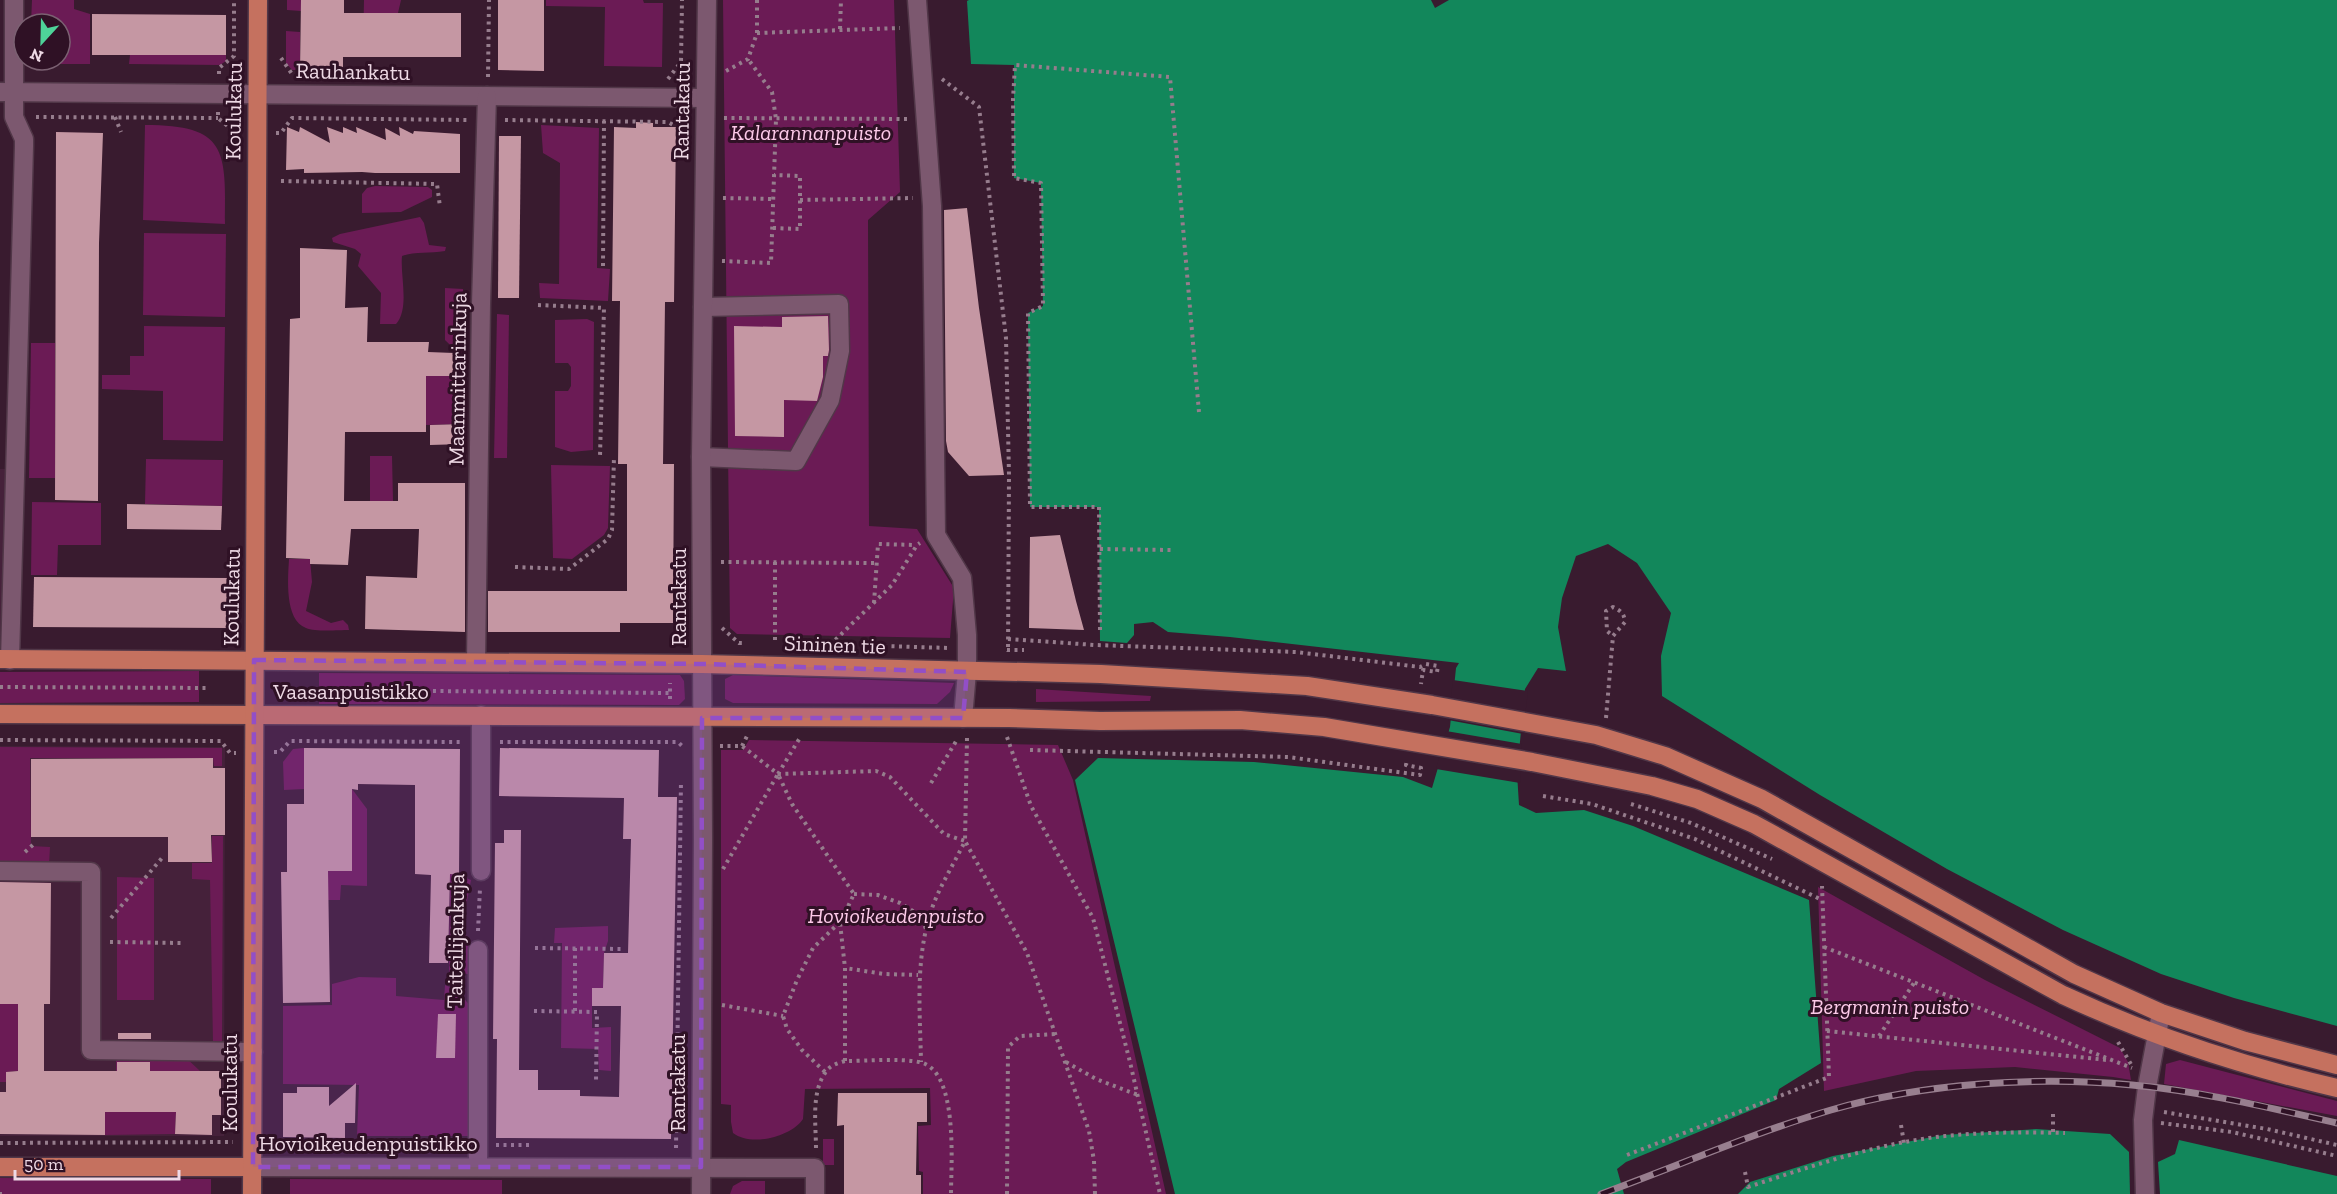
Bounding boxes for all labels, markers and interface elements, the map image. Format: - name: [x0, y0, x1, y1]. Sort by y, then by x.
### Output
- north arrow: [12, 12, 72, 72]
- text: N: [27, 44, 46, 67]
- street label: Rauhankatu: [295, 57, 411, 86]
- street label: Koulukatu: [219, 61, 248, 160]
- street label: Rantakatu: [667, 61, 696, 160]
- park label: Kalarannanpuisto: [731, 119, 891, 146]
- street label: Maanmittarinkuja: [442, 292, 473, 466]
- street label: Koulukatu: [217, 547, 246, 646]
- street label: Rantakatu: [665, 547, 692, 646]
- street label: Sininen tie: [784, 629, 886, 660]
- street label: Vaasanpuistikko: [272, 678, 429, 705]
- street label: Taiteilijankuja: [441, 873, 470, 1009]
- park label: Hovioikeudenpuisto: [808, 902, 984, 929]
- park label: Bergmanin puisto: [1811, 993, 1969, 1020]
- street label: Koulukatu: [216, 1033, 243, 1132]
- street label: Rantakatu: [664, 1033, 691, 1132]
- street label: Hovioikeudenpuistikko: [259, 1130, 477, 1157]
- scale bar: [15, 1143, 178, 1181]
- text: 50 m: [24, 1153, 64, 1175]

